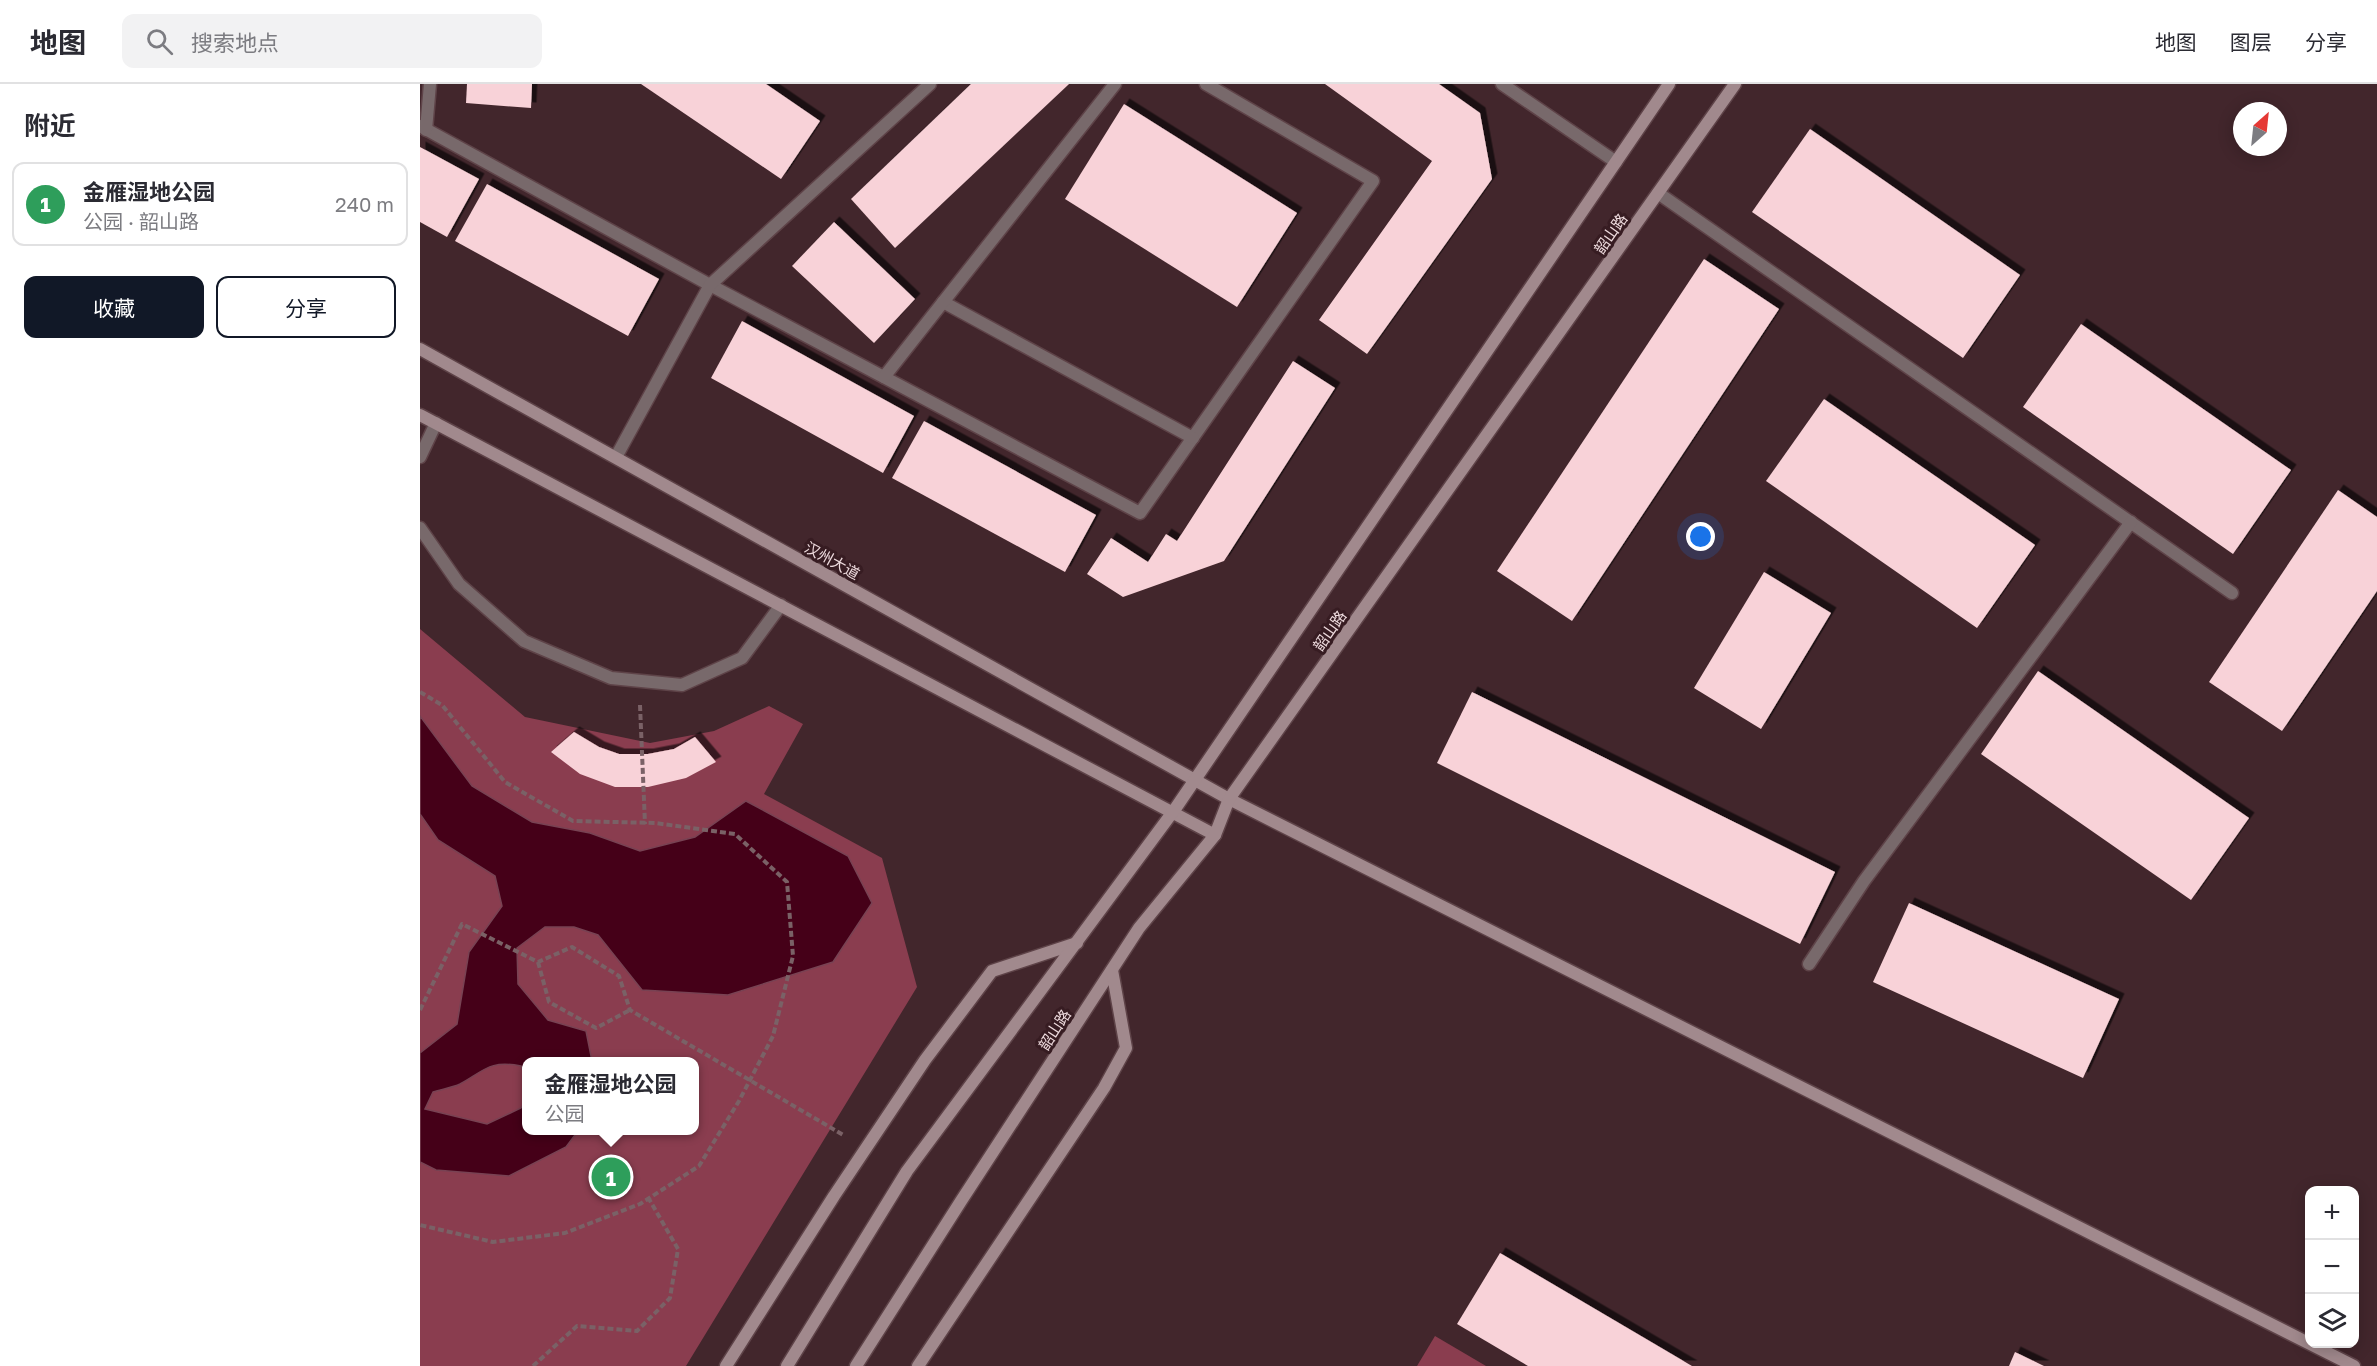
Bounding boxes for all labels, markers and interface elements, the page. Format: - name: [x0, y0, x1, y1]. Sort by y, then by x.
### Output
- search box: [122, 14, 542, 68]
- icon: search: [143, 25, 176, 58]
- text: 地图: [30, 26, 86, 59]
- text: 搜索地点: [191, 29, 279, 56]
- text: 地图: [2155, 29, 2197, 55]
- text: 图层: [2230, 29, 2272, 55]
- text: 分享: [2305, 29, 2347, 55]
- north arrow: [2233, 102, 2287, 156]
- text: 附近: [24, 110, 76, 141]
- text: 金雁湿地公园: [83, 178, 215, 205]
- text: 1: [40, 192, 51, 216]
- text: 240 m: [335, 192, 394, 216]
- text: 公园 · 韶山路: [83, 209, 199, 233]
- street label: 韶山路: [1590, 210, 1630, 257]
- button: 收藏: [24, 276, 204, 338]
- button: 分享: [216, 276, 396, 338]
- your location: [1686, 522, 1715, 551]
- street label: 汉州大道: [802, 538, 863, 583]
- street label: 韶山路: [1309, 607, 1349, 654]
- street label: 韶山路: [1034, 1006, 1074, 1053]
- popup: [522, 1057, 699, 1135]
- text: 金雁湿地公园: [544, 1070, 677, 1097]
- text: 公园: [544, 1101, 584, 1125]
- pin: 1: [592, 1154, 630, 1200]
- map controls: [2305, 1186, 2359, 1348]
- button: +: [2305, 1186, 2359, 1240]
- button: −: [2305, 1240, 2359, 1294]
- button: layers: [2305, 1294, 2359, 1348]

